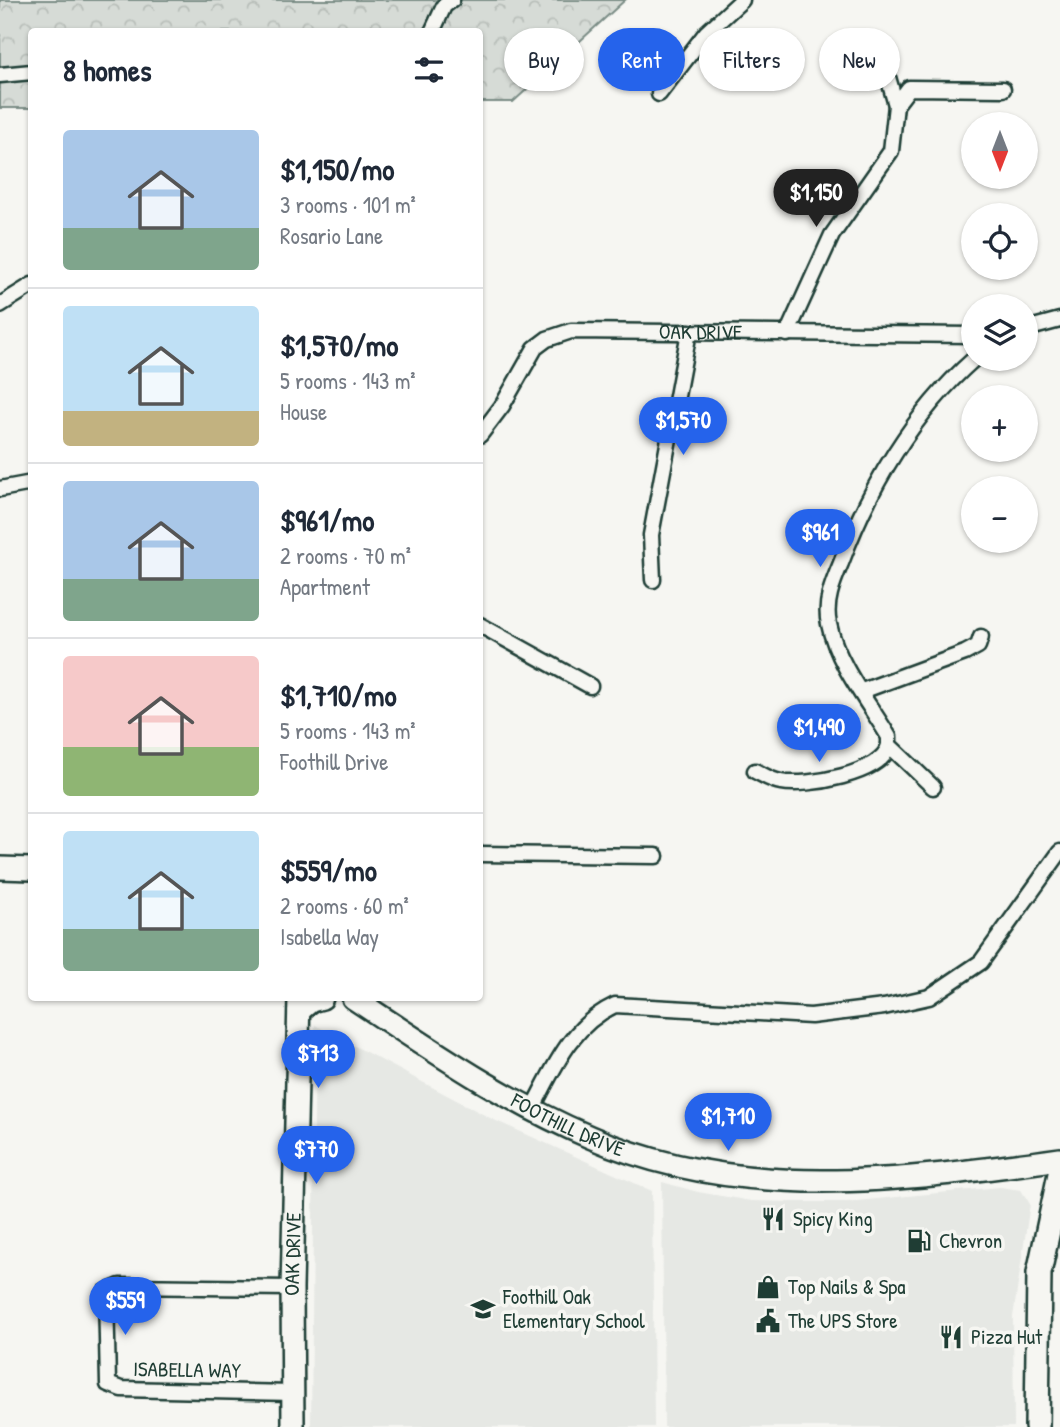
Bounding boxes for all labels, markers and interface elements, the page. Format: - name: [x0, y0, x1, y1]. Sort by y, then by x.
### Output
- chip: Buy: [504, 28, 584, 91]
- chip: Rent: [598, 28, 685, 91]
- chip: Filters: [699, 28, 805, 91]
- chip: New: [819, 28, 900, 91]
- text: 8 homes: [63, 50, 151, 90]
- icon: filters: [410, 51, 448, 89]
- north arrow: [961, 112, 1038, 189]
- map controls: [961, 112, 1038, 553]
- text: $1,150/mo: [280, 149, 394, 189]
- icon: home: [119, 158, 203, 242]
- pin: $1,150: [759, 170, 873, 229]
- text: $1,150: [789, 176, 843, 207]
- text: 3 rooms · 101 m²: [280, 189, 416, 220]
- button: locate: [961, 203, 1038, 280]
- text: Rosario Lane: [280, 220, 383, 251]
- button: layers: [961, 294, 1038, 371]
- street label: OAK DRIVE: [659, 317, 742, 347]
- text: $1,570/mo: [280, 325, 398, 365]
- icon: home: [119, 334, 203, 418]
- text: 5 rooms · 143 m²: [280, 365, 416, 396]
- button: +: [961, 385, 1038, 462]
- text: House: [280, 396, 327, 427]
- pin: $1,570: [626, 398, 740, 457]
- text: $1,570: [655, 404, 711, 435]
- button: −: [961, 476, 1038, 553]
- text: $961/mo: [280, 500, 374, 540]
- icon: home: [119, 509, 203, 593]
- pin: $961: [779, 510, 861, 569]
- text: $961: [801, 516, 839, 547]
- text: 2 rooms · 70 m²: [280, 540, 411, 571]
- text: Apartment: [280, 571, 370, 602]
- text: $1,710/mo: [280, 675, 397, 715]
- icon: home: [119, 684, 203, 768]
- pin: $1,490: [762, 704, 876, 764]
- text: $1,490: [793, 711, 845, 742]
- text: 5 rooms · 143 m²: [280, 715, 416, 746]
- text: Foothill Drive: [280, 746, 388, 777]
- text: $559/mo: [280, 850, 377, 890]
- icon: home: [119, 859, 203, 943]
- text: 2 rooms · 60 m²: [280, 890, 409, 921]
- text: Isabella Way: [280, 921, 379, 952]
- pin: $713: [277, 1030, 359, 1090]
- text: $713: [297, 1037, 339, 1068]
- street label: FOOTHILL DRIVE: [505, 1085, 628, 1163]
- pin: $1,710: [671, 1094, 785, 1153]
- text: $1,710: [701, 1100, 755, 1131]
- pin: $770: [275, 1126, 357, 1186]
- text: $770: [294, 1133, 338, 1164]
- place label: Spicy King: [793, 1204, 873, 1233]
- restaurant icon: Spicy King: [759, 1205, 787, 1233]
- street label: OAK DRIVE: [277, 1212, 308, 1296]
- place label: Chevron: [939, 1226, 1002, 1255]
- fuel station icon: Chevron: [905, 1227, 933, 1255]
- place label: Top Nails & Spa: [788, 1272, 906, 1301]
- shop icon: Top Nails & Spa: [754, 1273, 782, 1301]
- pin: $559: [84, 1278, 166, 1337]
- place label: Foothill Oak Elementary School: [502, 1282, 645, 1335]
- text: $559: [105, 1284, 145, 1315]
- school or university icon: Foothill Oak Elementary School: [469, 1295, 497, 1323]
- place label: The UPS Store: [788, 1306, 898, 1335]
- public building icon: The UPS Store: [754, 1307, 782, 1335]
- place label: Pizza Hut: [971, 1322, 1043, 1351]
- restaurant icon: Pizza Hut: [937, 1323, 965, 1351]
- street label: ISABELLA WAY: [133, 1354, 242, 1385]

